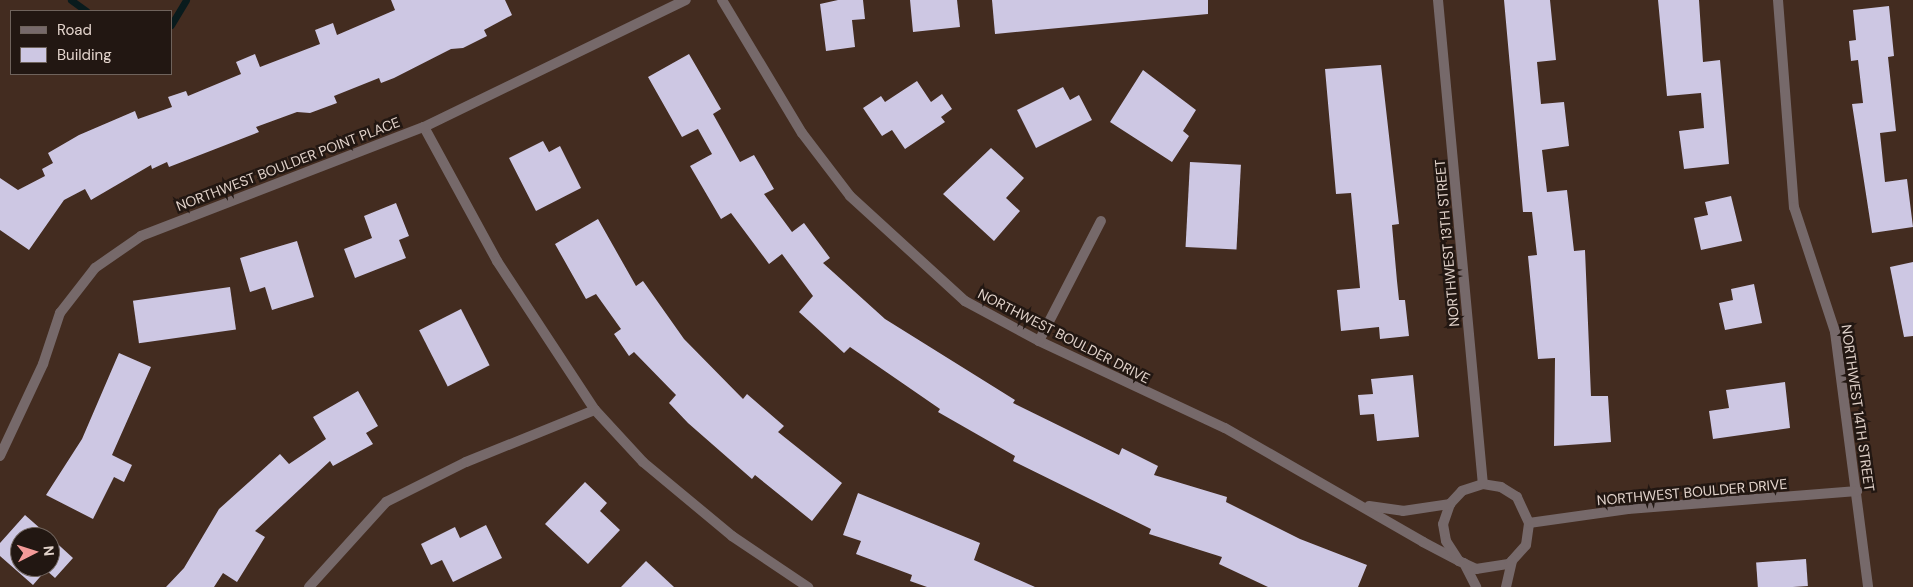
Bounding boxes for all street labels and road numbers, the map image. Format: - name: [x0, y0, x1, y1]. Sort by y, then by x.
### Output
- street label: NORTHWEST BOULDER POINT PLACE: [174, 113, 402, 215]
- street label: NORTHWEST 13TH STREET: [1431, 159, 1463, 327]
- street label: NORTHWEST BOULDER DRIVE: [975, 285, 1153, 387]
- street label: NORTHWEST 14TH STREET: [1838, 324, 1878, 492]
- street label: NORTHWEST BOULDER DRIVE: [1596, 475, 1788, 509]

